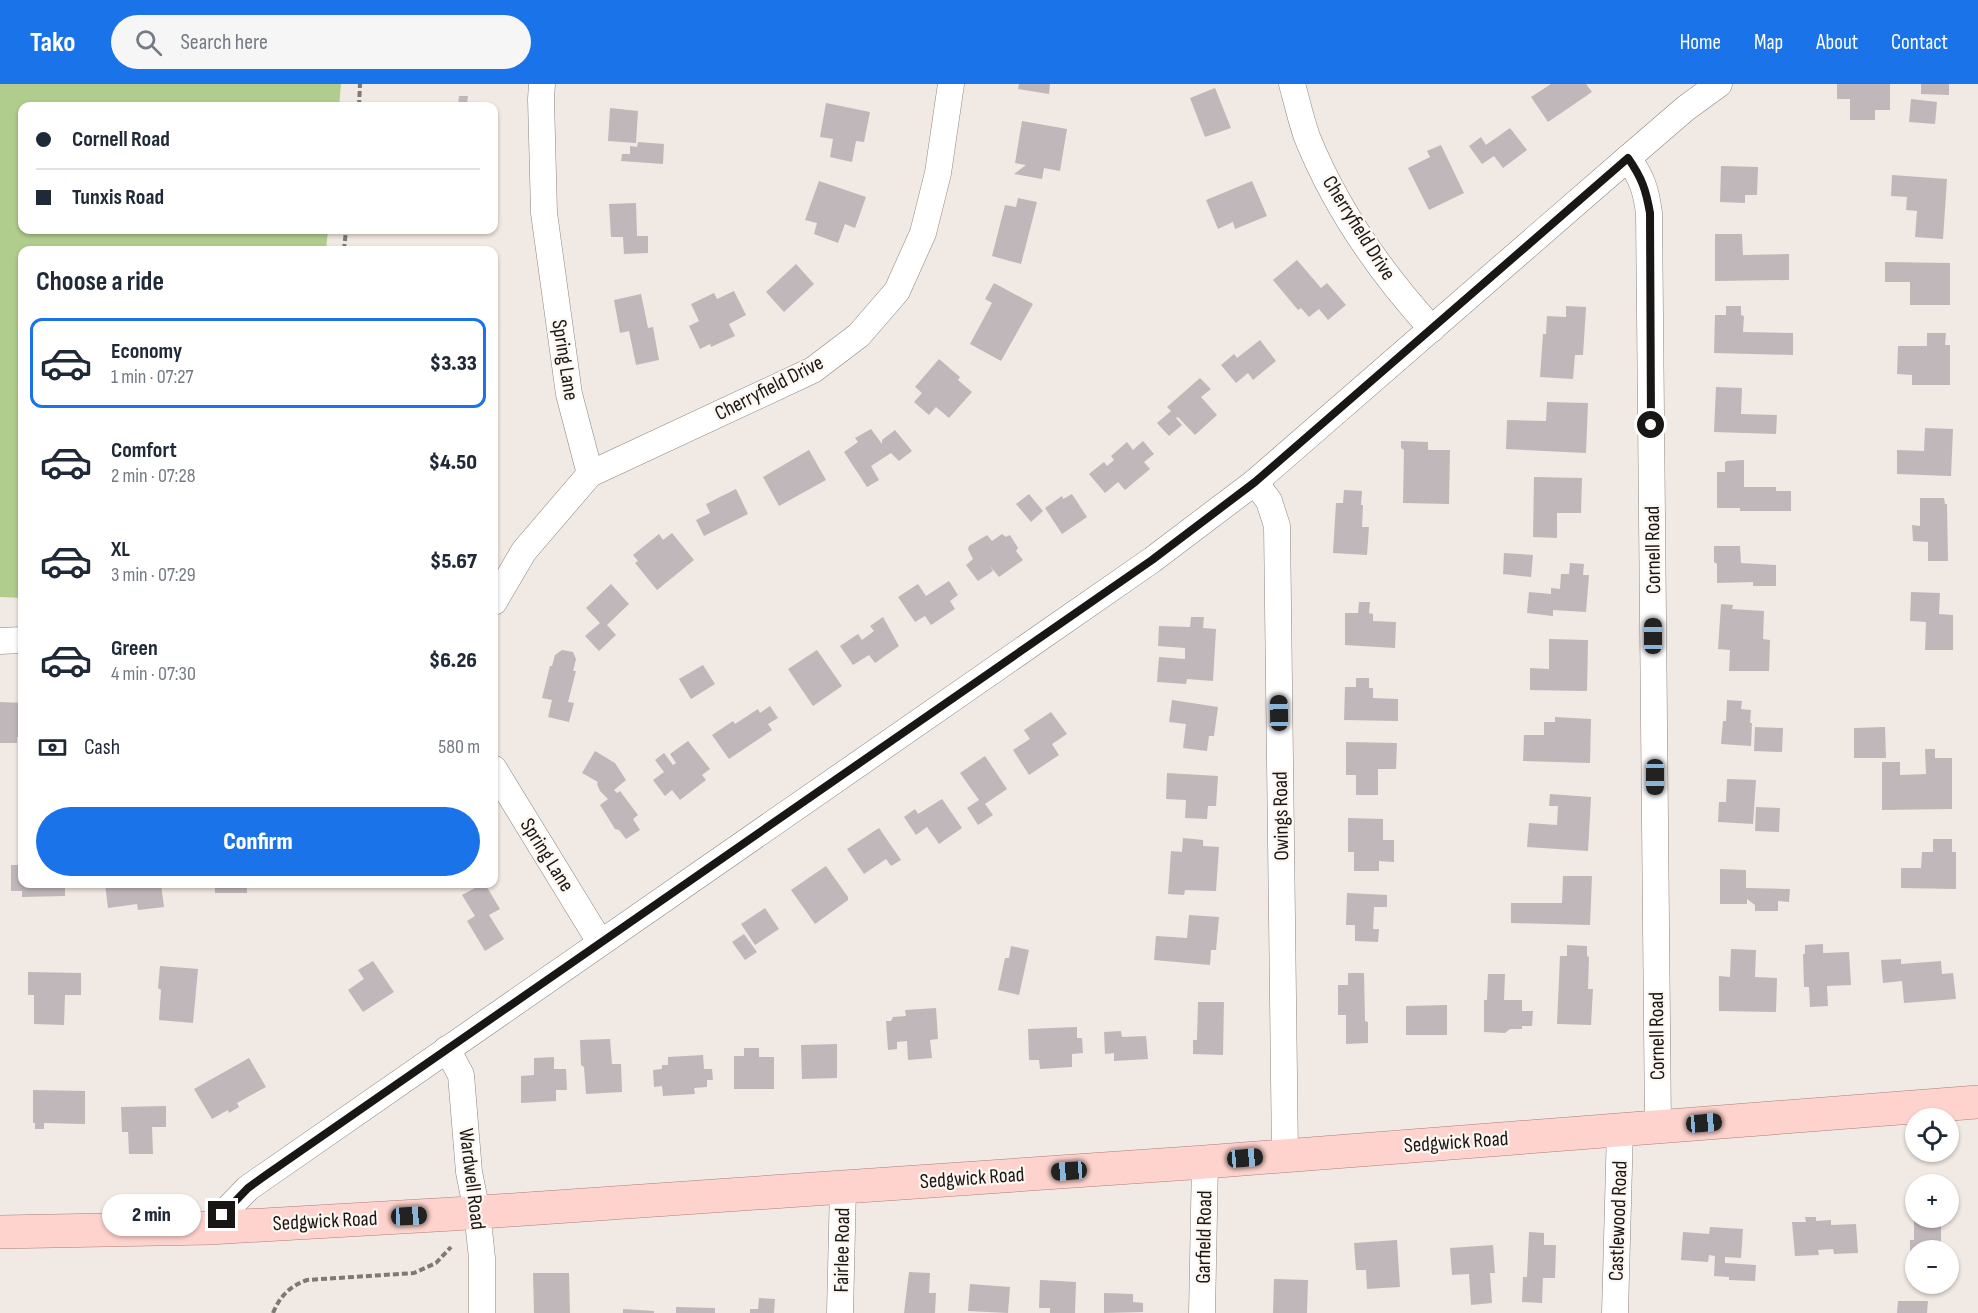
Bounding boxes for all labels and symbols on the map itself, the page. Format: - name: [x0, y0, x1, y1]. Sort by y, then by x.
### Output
- street label: Cherryfield Drive: [1317, 171, 1401, 285]
- street label: Spring Lane: [546, 318, 584, 402]
- street label: Cherryfield Drive: [711, 350, 827, 426]
- route start: [1637, 411, 1664, 438]
- street label: Cornell Road: [1640, 506, 1666, 594]
- car: [1644, 618, 1662, 654]
- car: [1270, 695, 1288, 731]
- car: [1646, 759, 1664, 795]
- street label: Owings Road: [1268, 771, 1294, 861]
- street label: Spring Lane: [515, 814, 579, 896]
- street label: Cornell Road: [1644, 992, 1670, 1080]
- car: [1685, 1112, 1723, 1134]
- street label: Sedgwick Road: [1403, 1126, 1509, 1158]
- street label: Wardwell Road: [453, 1127, 491, 1231]
- car: [1226, 1147, 1264, 1169]
- street label: Castlewood Road: [1603, 1160, 1633, 1282]
- car: [1050, 1161, 1088, 1181]
- street label: Sedgwick Road: [919, 1162, 1025, 1194]
- street label: Garfield Road: [1191, 1190, 1217, 1284]
- callout: 2 min: [102, 1194, 201, 1236]
- route end: [208, 1201, 235, 1228]
- street label: Sedgwick Road: [272, 1206, 378, 1236]
- car: [391, 1206, 427, 1226]
- street label: Fairlee Road: [829, 1207, 855, 1293]

